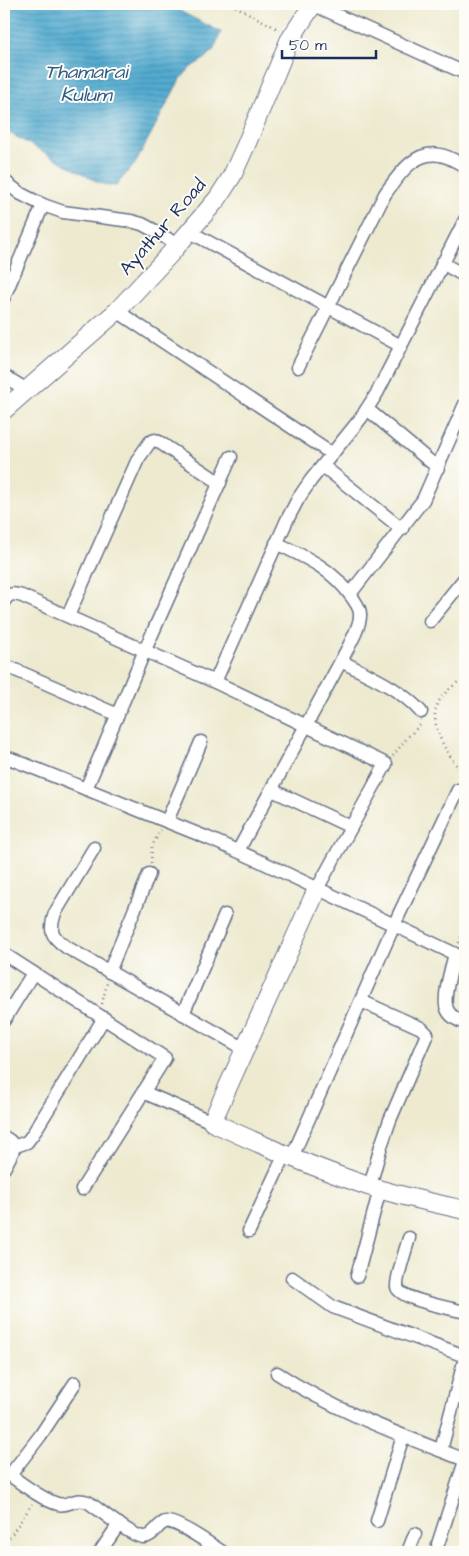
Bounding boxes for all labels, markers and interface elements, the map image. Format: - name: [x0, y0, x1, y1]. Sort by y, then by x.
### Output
- scale bar: [282, 28, 375, 60]
- text: 50 m: [289, 35, 327, 56]
- water label: Thamarai Kulum: [45, 58, 130, 109]
- street label: Ayathur Road: [113, 172, 214, 282]

